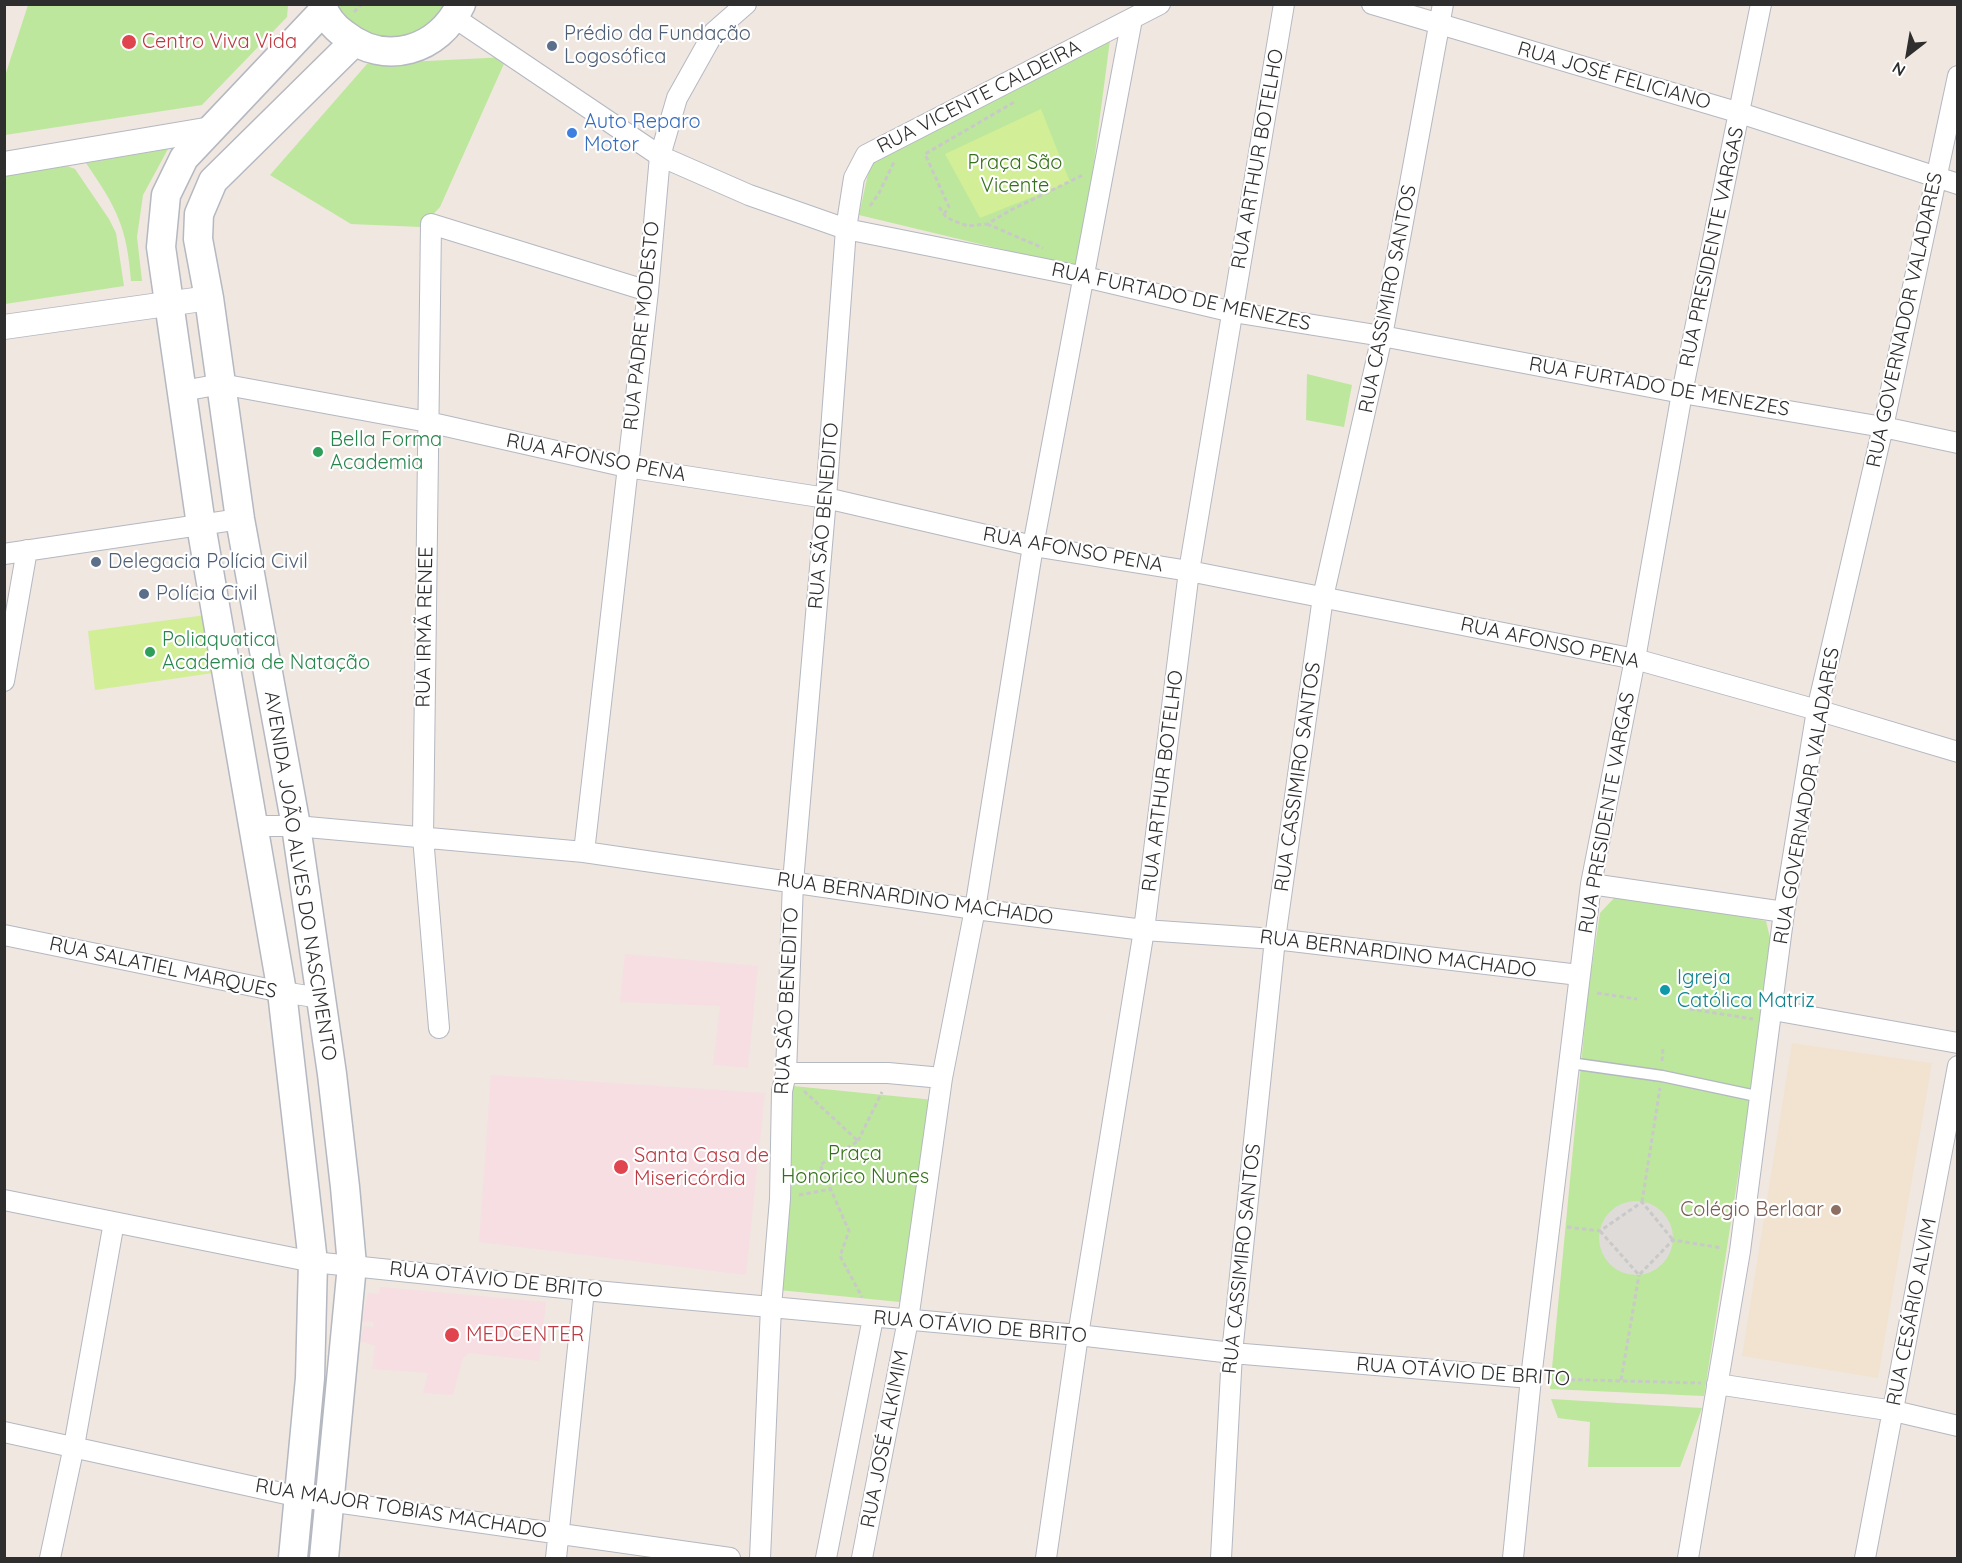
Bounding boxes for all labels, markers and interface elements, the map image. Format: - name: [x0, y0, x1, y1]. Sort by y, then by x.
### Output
- place label: Prédio da Fundação Logosófica: [564, 22, 751, 69]
- north arrow: [1878, 24, 1938, 84]
- place label: Centro Viva Vida: [142, 30, 297, 54]
- marker: Centro Viva Vida: [120, 33, 138, 51]
- street label: RUA VICENTE CALDEIRA: [873, 35, 1085, 159]
- street label: RUA JOSÉ FELICIANO: [1515, 37, 1713, 115]
- marker: Prédio da Fundação Logosófica: [545, 39, 559, 53]
- street label: RUA ARTHUR BOTELHO: [1227, 47, 1289, 271]
- text: N: [1889, 58, 1909, 81]
- place label: Auto Reparo Motor: [584, 110, 701, 157]
- street label: RUA PRESIDENTE VARGAS: [1675, 125, 1749, 369]
- marker: Auto Reparo Motor: [565, 126, 579, 140]
- park label: Praça São Vicente: [968, 151, 1062, 198]
- street label: RUA GOVERNADOR VALADARES: [1862, 170, 1948, 470]
- street label: RUA CASSIMIRO SANTOS: [1354, 183, 1422, 415]
- street label: RUA PADRE MODESTO: [619, 220, 665, 432]
- street label: RUA FURTADO DE MENEZES: [1049, 258, 1313, 336]
- street label: RUA FURTADO DE MENEZES: [1527, 352, 1791, 422]
- street label: RUA SÃO BENEDITO: [804, 422, 844, 610]
- place label: Bella Forma Academia: [330, 428, 442, 475]
- street label: RUA AFONSO PENA: [504, 429, 688, 487]
- marker: Bella Forma Academia: [311, 445, 325, 459]
- street label: RUA AFONSO PENA: [981, 522, 1165, 578]
- street label: RUA IRMÃ RENEE: [412, 546, 438, 708]
- place label: Delegacia Polícia Civil: [108, 550, 308, 574]
- marker: Delegacia Polícia Civil: [89, 555, 103, 569]
- place label: Polícia Civil: [156, 582, 258, 606]
- marker: Polícia Civil: [137, 587, 151, 601]
- street label: RUA AFONSO PENA: [1458, 612, 1642, 674]
- place label: Poliaquatica Academia de Natação: [162, 628, 370, 675]
- marker: Poliaquatica Academia de Natação: [143, 645, 157, 659]
- street label: RUA GOVERNADOR VALADARES: [1769, 646, 1845, 946]
- street label: RUA CASSIMIRO SANTOS: [1270, 661, 1326, 893]
- street label: RUA ARTHUR BOTELHO: [1137, 669, 1189, 893]
- street label: AVENIDA JOÃO ALVES DO NASCIMENTO: [259, 690, 341, 1062]
- street label: RUA PRESIDENTE VARGAS: [1574, 690, 1640, 936]
- street label: RUA BERNARDINO MACHADO: [775, 868, 1055, 930]
- street label: RUA SÃO BENEDITO: [770, 907, 804, 1095]
- street label: RUA BERNARDINO MACHADO: [1258, 925, 1538, 983]
- street label: RUA SALATIEL MARQUES: [47, 932, 279, 1004]
- place label: Igreja Católica Matriz: [1677, 966, 1815, 1013]
- marker: Igreja Católica Matriz: [1658, 983, 1672, 997]
- park label: Praça Honorico Nunes: [781, 1142, 929, 1189]
- street label: RUA CASSIMIRO SANTOS: [1218, 1143, 1266, 1375]
- place label: Santa Casa de Misericórdia: [634, 1144, 769, 1191]
- marker: Santa Casa de Misericórdia: [612, 1158, 630, 1176]
- place label: Colégio Berlaar: [1680, 1198, 1824, 1222]
- marker: Colégio Berlaar: [1829, 1203, 1843, 1217]
- street label: RUA CESÁRIO ALVIM: [1882, 1216, 1942, 1408]
- street label: RUA OTÁVIO DE BRITO: [388, 1257, 604, 1303]
- street label: RUA OTÁVIO DE BRITO: [872, 1306, 1088, 1348]
- place label: MEDCENTER: [466, 1323, 584, 1347]
- marker: MEDCENTER: [443, 1326, 461, 1344]
- street label: RUA JOSÉ ALKIMIM: [856, 1348, 914, 1530]
- street label: RUA OTÁVIO DE BRITO: [1355, 1353, 1571, 1391]
- street label: RUA MAJOR TOBIAS MACHADO: [253, 1474, 549, 1544]

